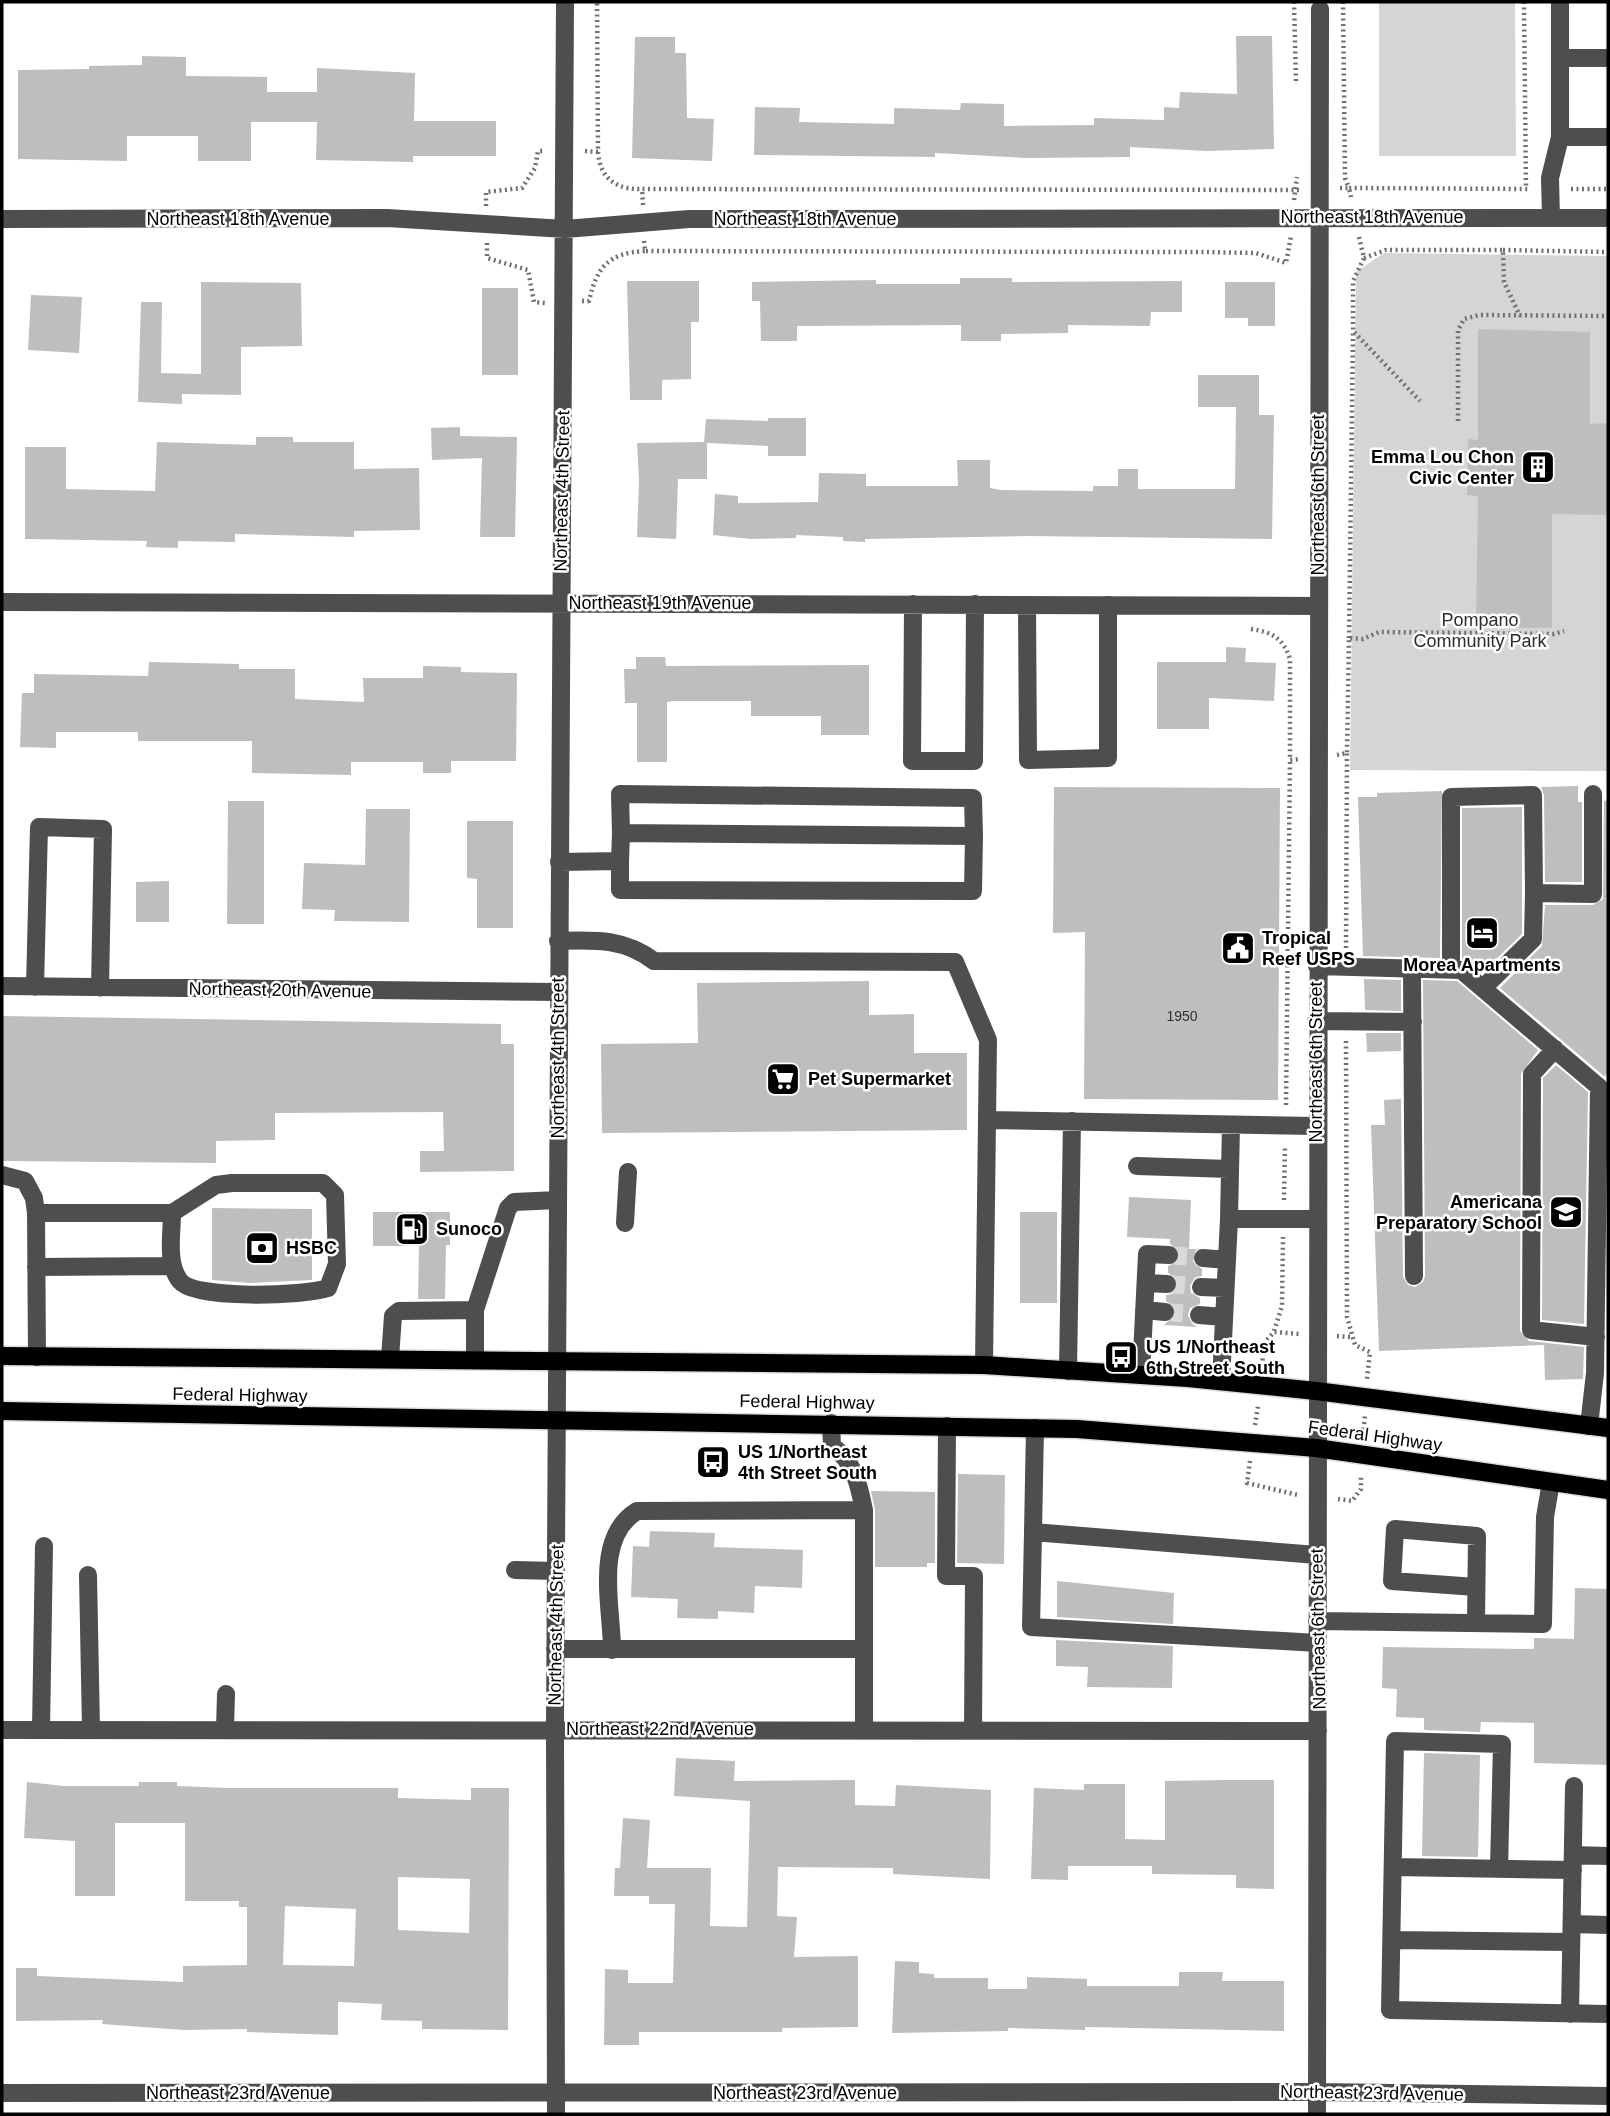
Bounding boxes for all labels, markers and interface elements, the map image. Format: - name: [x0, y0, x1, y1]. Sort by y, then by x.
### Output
- street label: Northeast 18th Avenue: [1281, 207, 1463, 227]
- street label: Northeast 18th Avenue: [147, 209, 329, 229]
- street label: Northeast 18th Avenue: [714, 209, 896, 229]
- street label: Northeast 4th Street: [551, 410, 573, 572]
- street label: Northeast 6th Street: [1308, 414, 1328, 576]
- place label: Emma Lou Chon Civic Center: [1371, 447, 1514, 488]
- building icon: Emma Lou Chon Civic Center: [1519, 448, 1557, 486]
- street label: Northeast 19th Avenue: [569, 593, 751, 613]
- park label: Pompano Community Park: [1413, 610, 1548, 651]
- hotel icon: Morea Apartments: [1463, 914, 1501, 952]
- place label: Tropical Reef USPS: [1262, 928, 1355, 969]
- public building icon: Tropical Reef USPS: [1219, 929, 1257, 967]
- place label: Morea Apartments: [1403, 955, 1561, 975]
- street label: Northeast 4th Street: [548, 977, 568, 1139]
- street label: Northeast 20th Avenue: [188, 978, 372, 1002]
- street label: Northeast 6th Street: [1306, 981, 1326, 1143]
- house number: 1950: [1166, 1008, 1198, 1024]
- supermarket icon: Pet Supermarket: [764, 1060, 802, 1098]
- place label: Pet Supermarket: [808, 1069, 951, 1089]
- place label: Americana Preparatory School: [1376, 1192, 1543, 1233]
- school or university icon: Americana Preparatory School: [1547, 1193, 1585, 1231]
- fuel station icon: Sunoco: [393, 1210, 431, 1248]
- place label: Sunoco: [436, 1219, 502, 1239]
- bank icon: HSBC: [243, 1229, 281, 1267]
- place label: HSBC: [286, 1238, 337, 1258]
- place label: US 1/Northeast 6th Street South: [1146, 1337, 1285, 1378]
- bus stop icon: US 1/Northeast 6th Street South: [1102, 1338, 1140, 1376]
- street label: Federal Highway: [172, 1384, 308, 1406]
- street label: Federal Highway: [739, 1391, 875, 1413]
- street label: Federal Highway: [1307, 1417, 1443, 1455]
- place label: US 1/Northeast 4th Street South: [738, 1442, 877, 1483]
- bus stop icon: US 1/Northeast 4th Street South: [694, 1443, 732, 1481]
- street label: Northeast 4th Street: [545, 1544, 567, 1706]
- street label: Northeast 6th Street: [1307, 1548, 1329, 1710]
- street label: Northeast 22nd Avenue: [566, 1719, 754, 1739]
- street label: Northeast 23rd Avenue: [1280, 2081, 1464, 2105]
- street label: Northeast 23rd Avenue: [146, 2083, 330, 2103]
- street label: Northeast 23rd Avenue: [713, 2083, 897, 2103]

